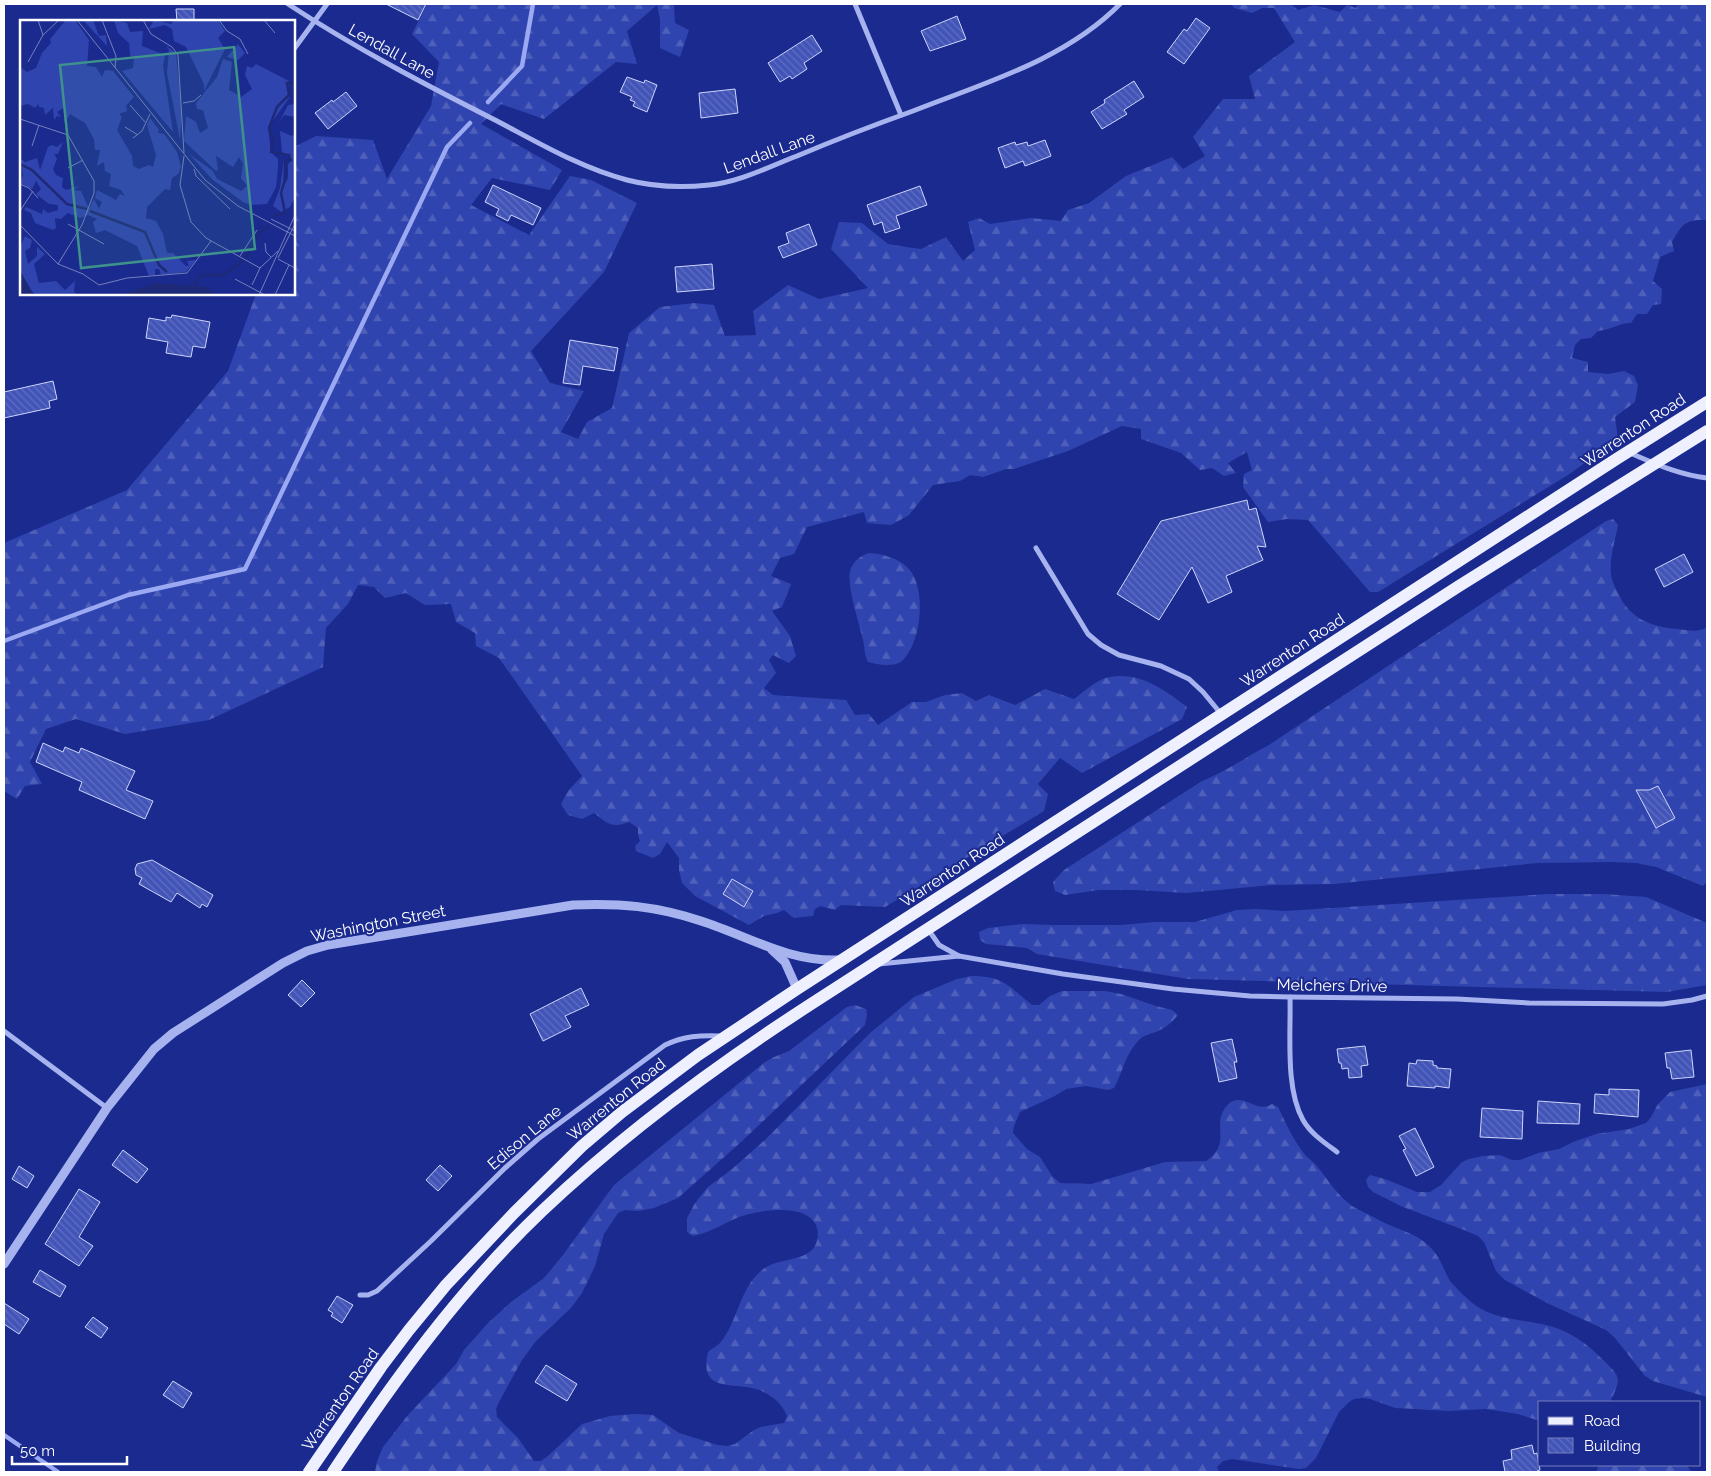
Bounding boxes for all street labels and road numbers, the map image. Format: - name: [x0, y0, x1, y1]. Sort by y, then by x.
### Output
- street label: Lendall Lane: [345, 20, 438, 83]
- street label: Lendall Lane: [721, 127, 817, 178]
- street label: Warrenton Road: [1577, 390, 1689, 471]
- street label: Warrenton Road: [1236, 610, 1348, 691]
- street label: Warrenton Road: [896, 830, 1008, 911]
- street label: Washington Street: [309, 901, 448, 946]
- street label: Melchers Drive: [1276, 975, 1388, 996]
- street label: Warrenton Road: [563, 1054, 669, 1145]
- street label: Edison Lane: [484, 1101, 565, 1174]
- street label: Warrenton Road: [298, 1344, 383, 1454]

